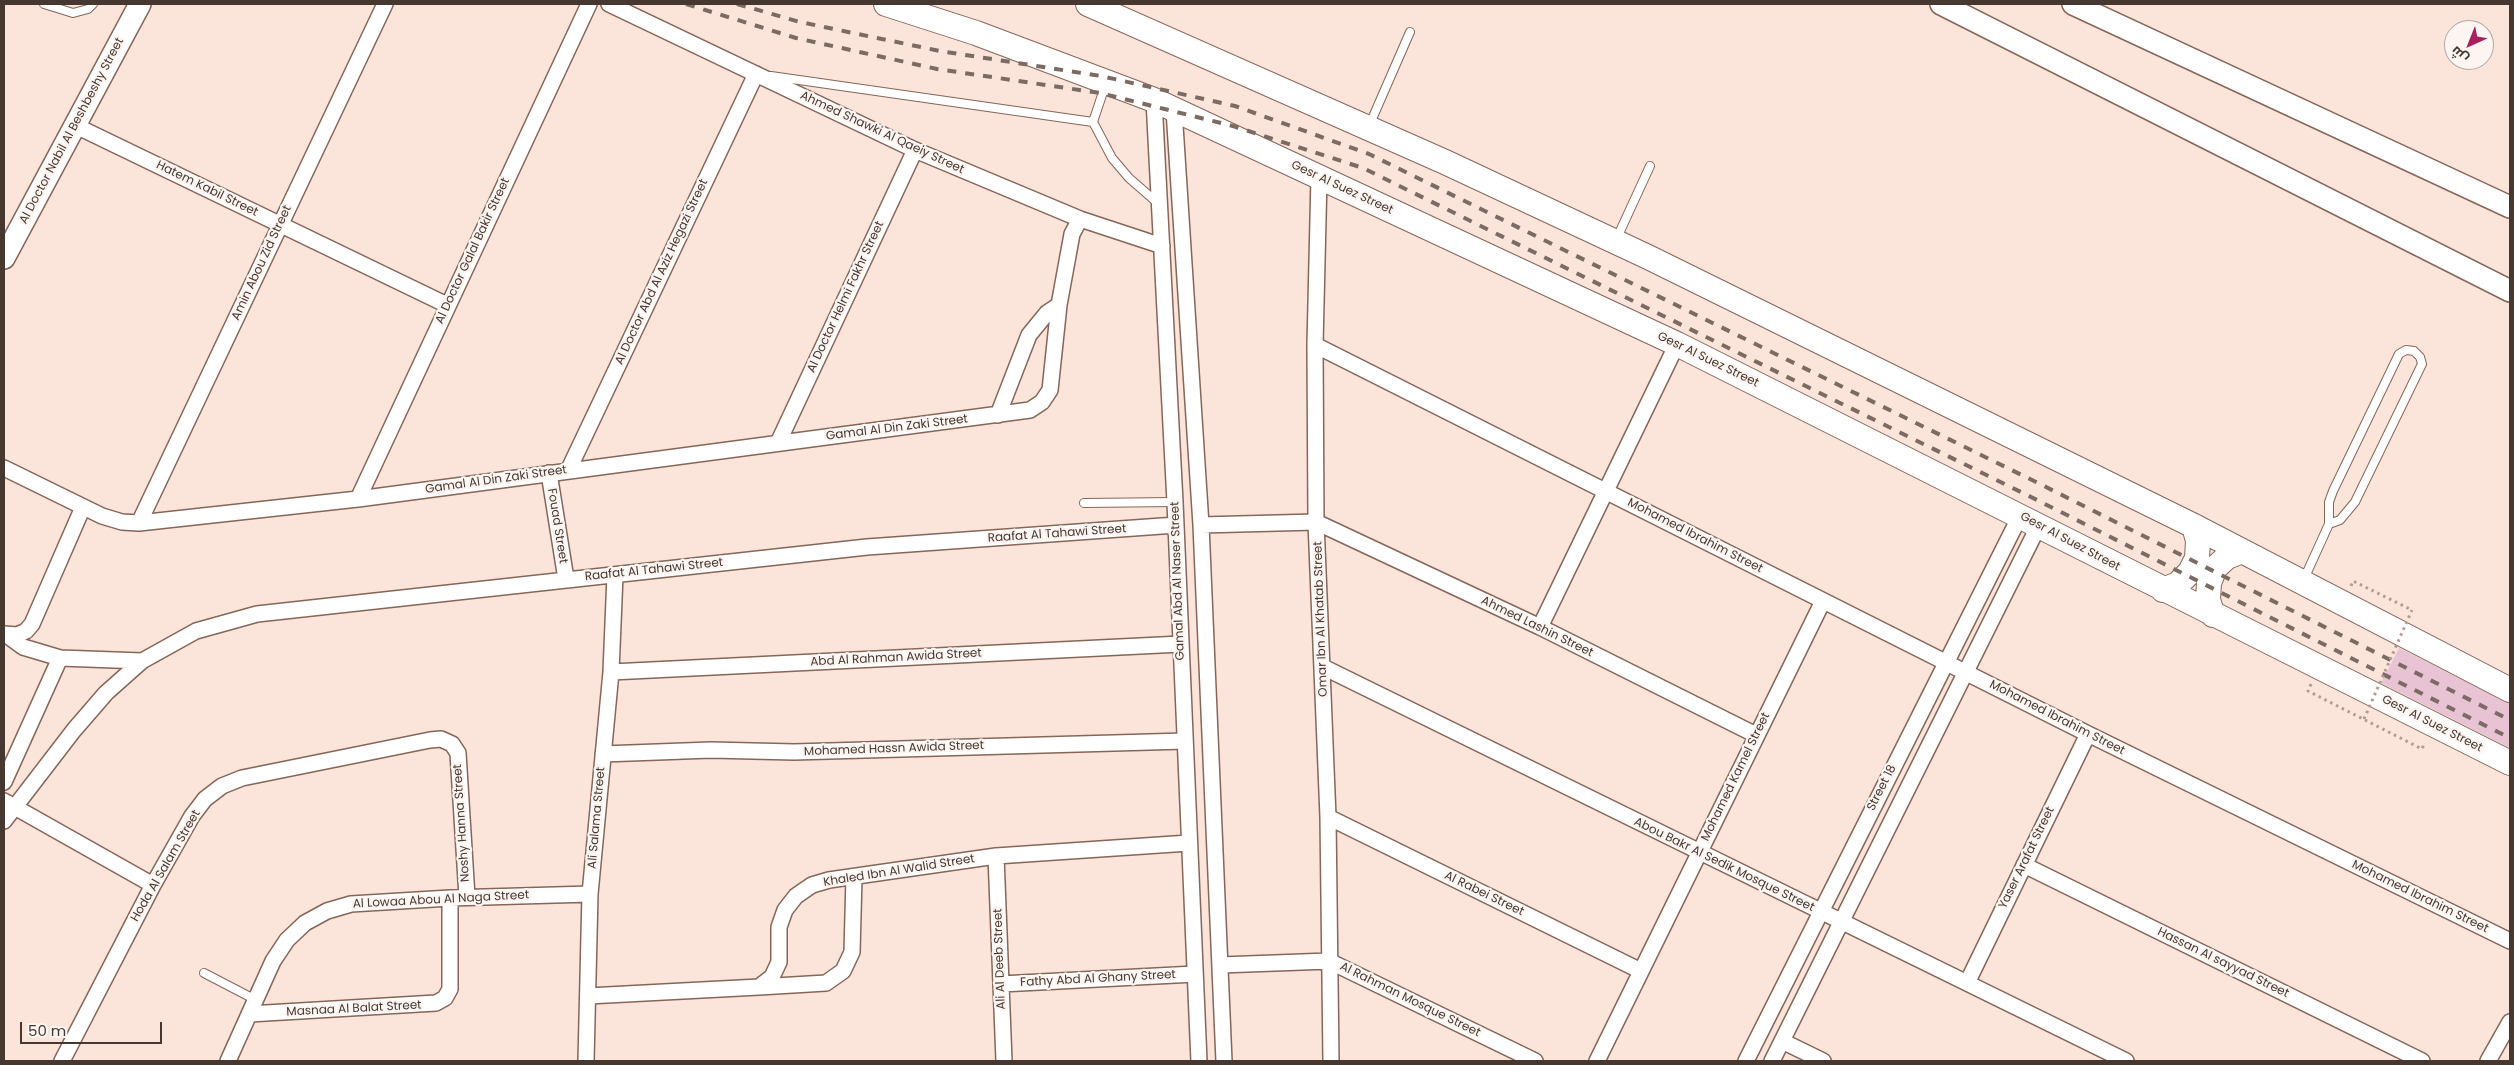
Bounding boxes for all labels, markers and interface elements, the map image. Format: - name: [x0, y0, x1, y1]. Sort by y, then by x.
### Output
- north arrow: [2444, 20, 2494, 70]
- street label: Al Doctor Nabil Al Beshbeshy Street: [17, 35, 127, 227]
- text: ش: [2446, 42, 2473, 69]
- street label: Ahmed Shawki Al Qaeiy Street: [798, 89, 966, 177]
- street label: Hatem Kabil Street: [154, 158, 260, 220]
- street label: Gesr Al Suez Street: [1289, 158, 1395, 218]
- street label: Al Doctor Galal Bakir Street: [433, 176, 513, 326]
- street label: Al Doctor Abd Al Aziz Hegazi Street: [613, 177, 711, 367]
- street label: Amin Abou Zid Street: [229, 203, 295, 323]
- street label: Al Doctor Helmi Fakhr Street: [805, 219, 887, 375]
- street label: Gesr Al Suez Street: [1655, 329, 1761, 391]
- street label: Gamal Al Din Zaki Street: [825, 412, 969, 444]
- street label: Gamal Al Din Zaki Street: [424, 463, 568, 497]
- street label: Fouad Street: [544, 487, 570, 565]
- street label: Mohamed Ibrahim Street: [1625, 496, 1765, 576]
- street label: Gamal Abd Al Naser Street: [1168, 501, 1188, 661]
- street label: Gesr Al Suez Street: [2018, 510, 2122, 574]
- street label: Raafat Al Tahawi Street: [987, 522, 1127, 546]
- street label: Omar Ibn Al Khatab Street: [1311, 541, 1331, 697]
- street label: Raafat Al Tahawi Street: [584, 556, 724, 584]
- street label: Ahmed Lashin Street: [1479, 594, 1595, 660]
- street label: Abd Al Rahman Awida Street: [810, 646, 982, 670]
- street label: Mohamed Ibrahim Street: [1987, 678, 2127, 758]
- street label: Gesr Al Suez Street: [2379, 692, 2485, 756]
- street label: Mohamed Kamel Street: [1699, 710, 1773, 844]
- street label: Mohamed Hassn Awida Street: [804, 739, 984, 759]
- street label: Street 18: [1864, 763, 1900, 813]
- street label: Noshy Hanna Street: [451, 764, 473, 882]
- street label: Ali Salama Street: [585, 766, 609, 870]
- street label: Yaser Arafat Street: [1996, 805, 2058, 911]
- street label: Hoda Al Salam Street: [128, 808, 204, 924]
- street label: Abou Bakr Al Sedik Mosque Street: [1631, 815, 1817, 915]
- street label: Khaled Ibn Al Walid Street: [822, 852, 976, 890]
- street label: Mohamed Ibrahim Street: [2349, 858, 2491, 936]
- street label: Al Rabei Street: [1442, 869, 1526, 919]
- street label: Al Lowaa Abou Al Naga Street: [352, 888, 530, 912]
- street label: Ali Al Deeb Street: [991, 908, 1009, 1010]
- street label: Hassan Al sayyad Street: [2155, 925, 2291, 1001]
- street label: Al Rahman Mosque Street: [1337, 960, 1483, 1040]
- street label: Fathy Abd Al Ghany Street: [1020, 968, 1176, 990]
- street label: Masnaa Al Balat Street: [286, 998, 422, 1020]
- scale bar: [22, 1012, 165, 1044]
- text: 50 m: [28, 1020, 66, 1041]

